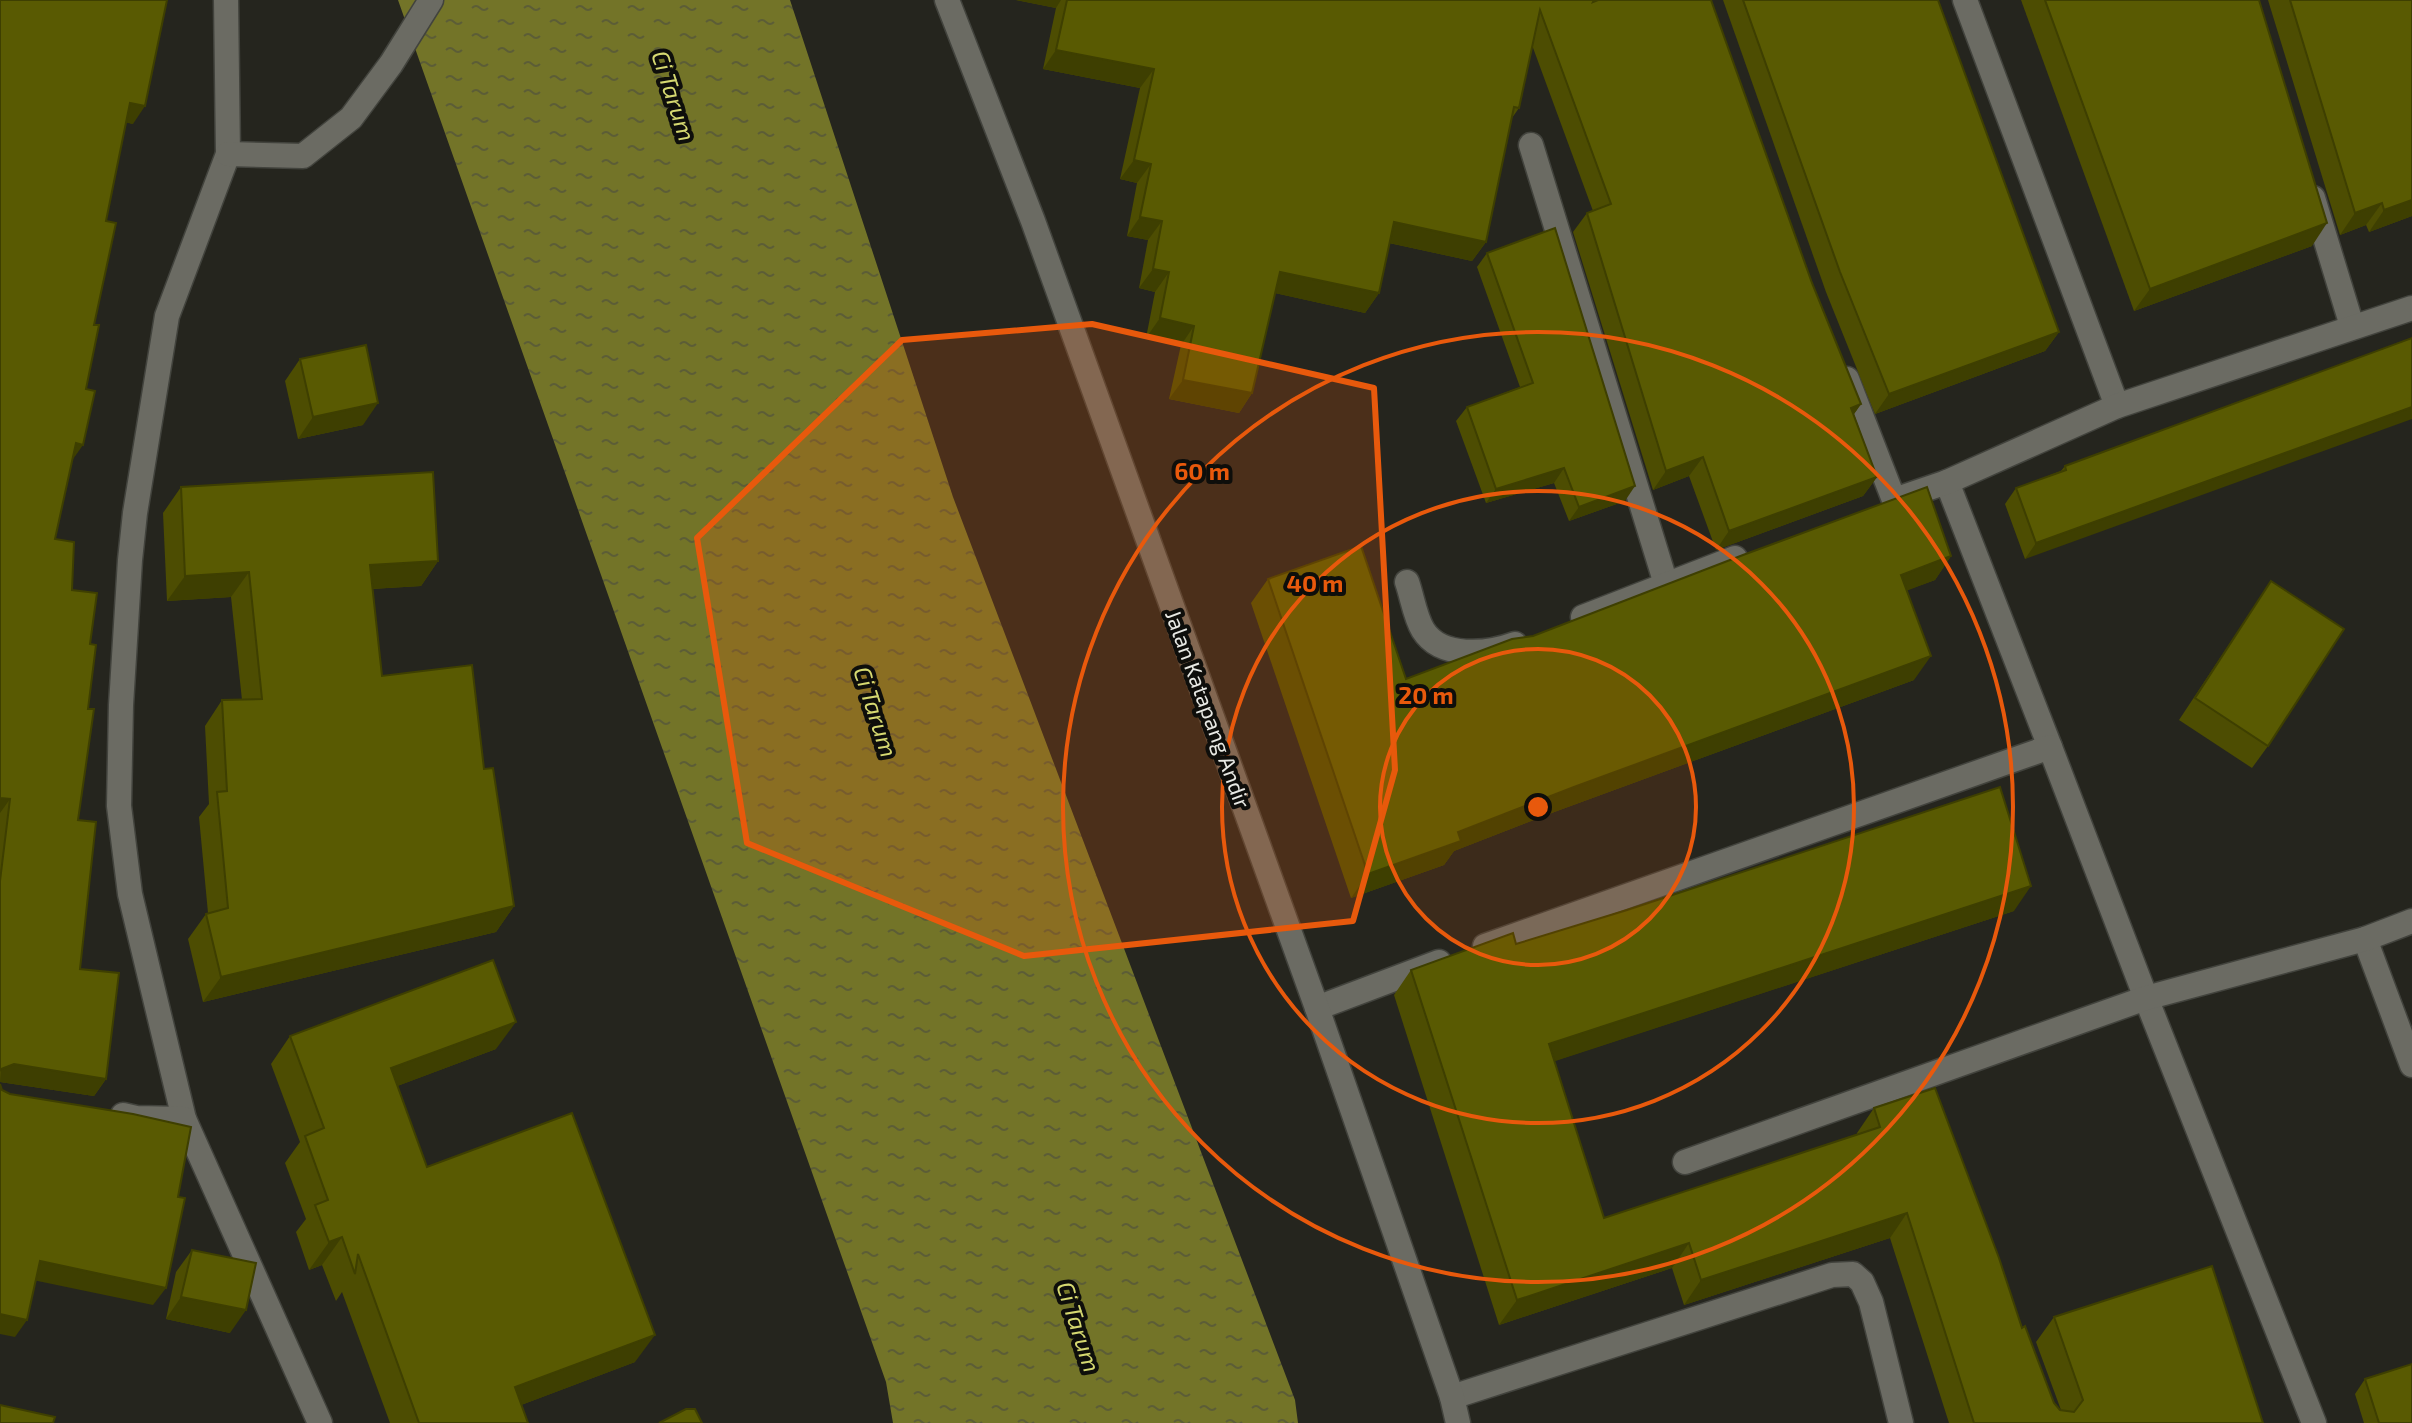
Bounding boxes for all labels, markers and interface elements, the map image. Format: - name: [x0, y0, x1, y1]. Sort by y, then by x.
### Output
- water label: Ci Tarum: [646, 47, 703, 144]
- text: 60 m: [1174, 456, 1230, 485]
- text: 40 m: [1287, 568, 1343, 597]
- street label: Jalan Katapang Andir: [1161, 606, 1257, 811]
- water label: Ci Tarum: [848, 663, 905, 760]
- text: 20 m: [1398, 680, 1454, 709]
- centre of rings: [1524, 793, 1552, 821]
- water label: Ci Tarum: [1051, 1278, 1108, 1375]

